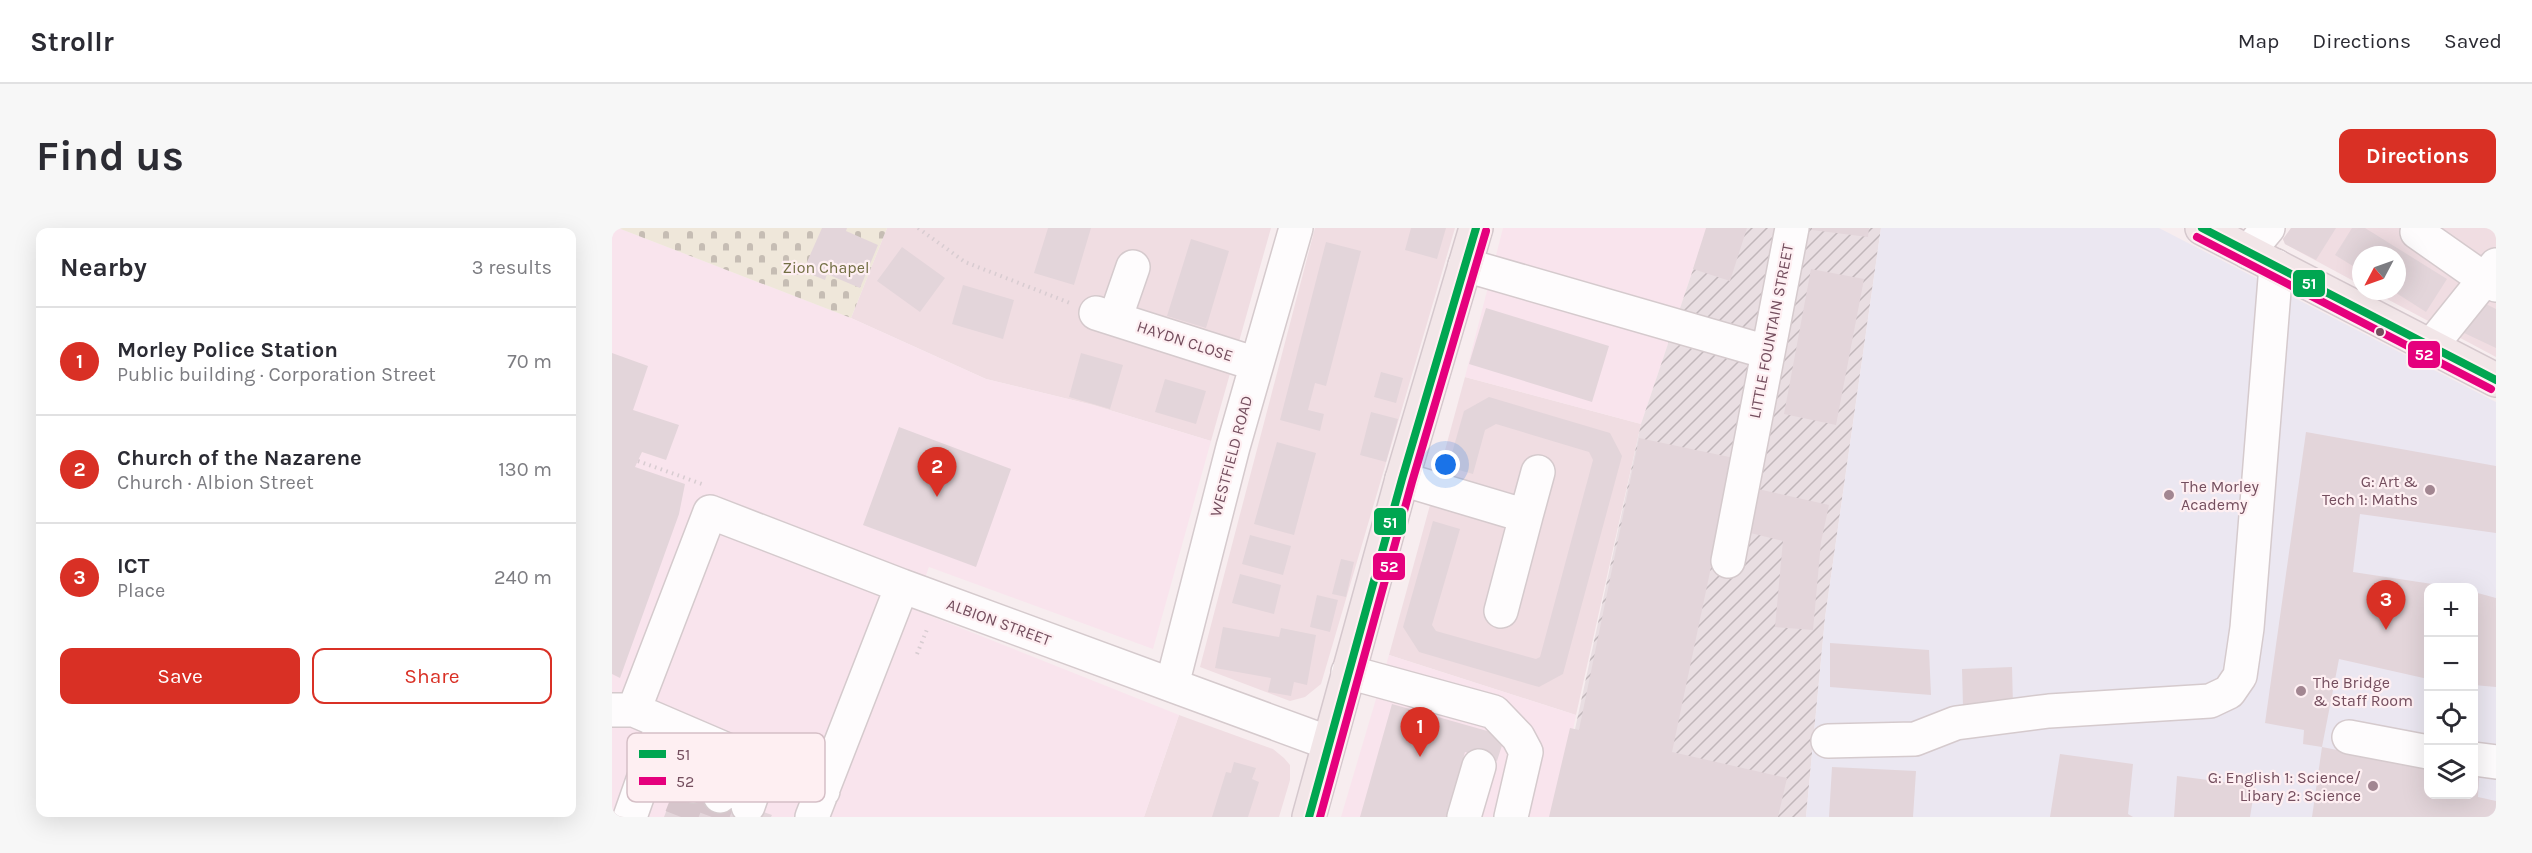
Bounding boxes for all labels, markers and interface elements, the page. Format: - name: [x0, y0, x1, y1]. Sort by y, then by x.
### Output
- text: Strollr: [30, 25, 114, 58]
- text: Map: [2238, 29, 2279, 53]
- text: Directions: [2312, 29, 2411, 53]
- text: Saved: [2444, 29, 2502, 53]
- button: Directions: [2339, 129, 2496, 183]
- text: Find us: [36, 131, 184, 181]
- street label: LITTLE FOUNTAIN STREET: [1745, 242, 1797, 420]
- north arrow: [2352, 246, 2406, 300]
- text: Nearby: [60, 252, 147, 283]
- text: 3 results: [472, 256, 552, 279]
- park label: Zion Chapel: [783, 258, 869, 277]
- line badge: 51: [2292, 269, 2326, 298]
- text: 51: [2301, 274, 2317, 293]
- street label: HAYDN CLOSE: [1135, 317, 1235, 365]
- unlabelled marker: [2374, 326, 2386, 338]
- text: Morley Police Station: [117, 337, 338, 363]
- line badge: 52: [2407, 340, 2441, 369]
- text: 52: [2415, 345, 2434, 364]
- text: 1: [76, 350, 83, 373]
- text: 70 m: [507, 350, 552, 373]
- text: Public building · Corporation Street: [117, 363, 436, 386]
- street label: WESTFIELD ROAD: [1206, 393, 1256, 519]
- text: Church of the Nazarene: [117, 445, 362, 471]
- pin: 2: [918, 448, 956, 497]
- your location: [1431, 450, 1460, 479]
- text: 2: [73, 458, 86, 481]
- text: 130 m: [498, 458, 552, 481]
- text: Church · Albion Street: [117, 471, 314, 494]
- place label: G: Art & Tech 1: Maths: [2322, 472, 2418, 509]
- place label: The Morley Academy: [2181, 477, 2259, 514]
- marker: G: Art & Tech 1: Maths: [2423, 483, 2437, 497]
- marker: The Morley Academy: [2162, 488, 2176, 502]
- line badge: 51: [1373, 507, 1407, 536]
- text: 51: [1382, 513, 1398, 532]
- line badge: 52: [1372, 552, 1406, 581]
- text: ICT: [117, 553, 149, 579]
- text: 52: [1380, 557, 1399, 576]
- text: 3: [73, 566, 86, 589]
- text: 240 m: [494, 566, 552, 589]
- text: Place: [117, 579, 165, 602]
- pin: 3: [2366, 580, 2406, 630]
- map controls: [2424, 583, 2478, 799]
- button: +: [2424, 583, 2478, 637]
- street label: ALBION STREET: [944, 594, 1054, 650]
- button: −: [2424, 637, 2478, 691]
- button: Save: [60, 648, 300, 704]
- button: Share: [312, 648, 552, 704]
- place label: The Bridge & Staff Room: [2313, 673, 2413, 710]
- marker: The Bridge & Staff Room: [2294, 684, 2308, 698]
- button: locate: [2424, 691, 2478, 745]
- pin: 1: [1400, 708, 1440, 757]
- legend: [627, 733, 825, 802]
- text: 51: [676, 745, 690, 764]
- button: layers: [2424, 745, 2478, 799]
- place label: G: English 1: Science/ Libary 2: Science: [2208, 768, 2361, 805]
- text: 52: [676, 772, 694, 791]
- marker: G: English 1: Science/ Libary 2: Science: [2366, 779, 2380, 793]

